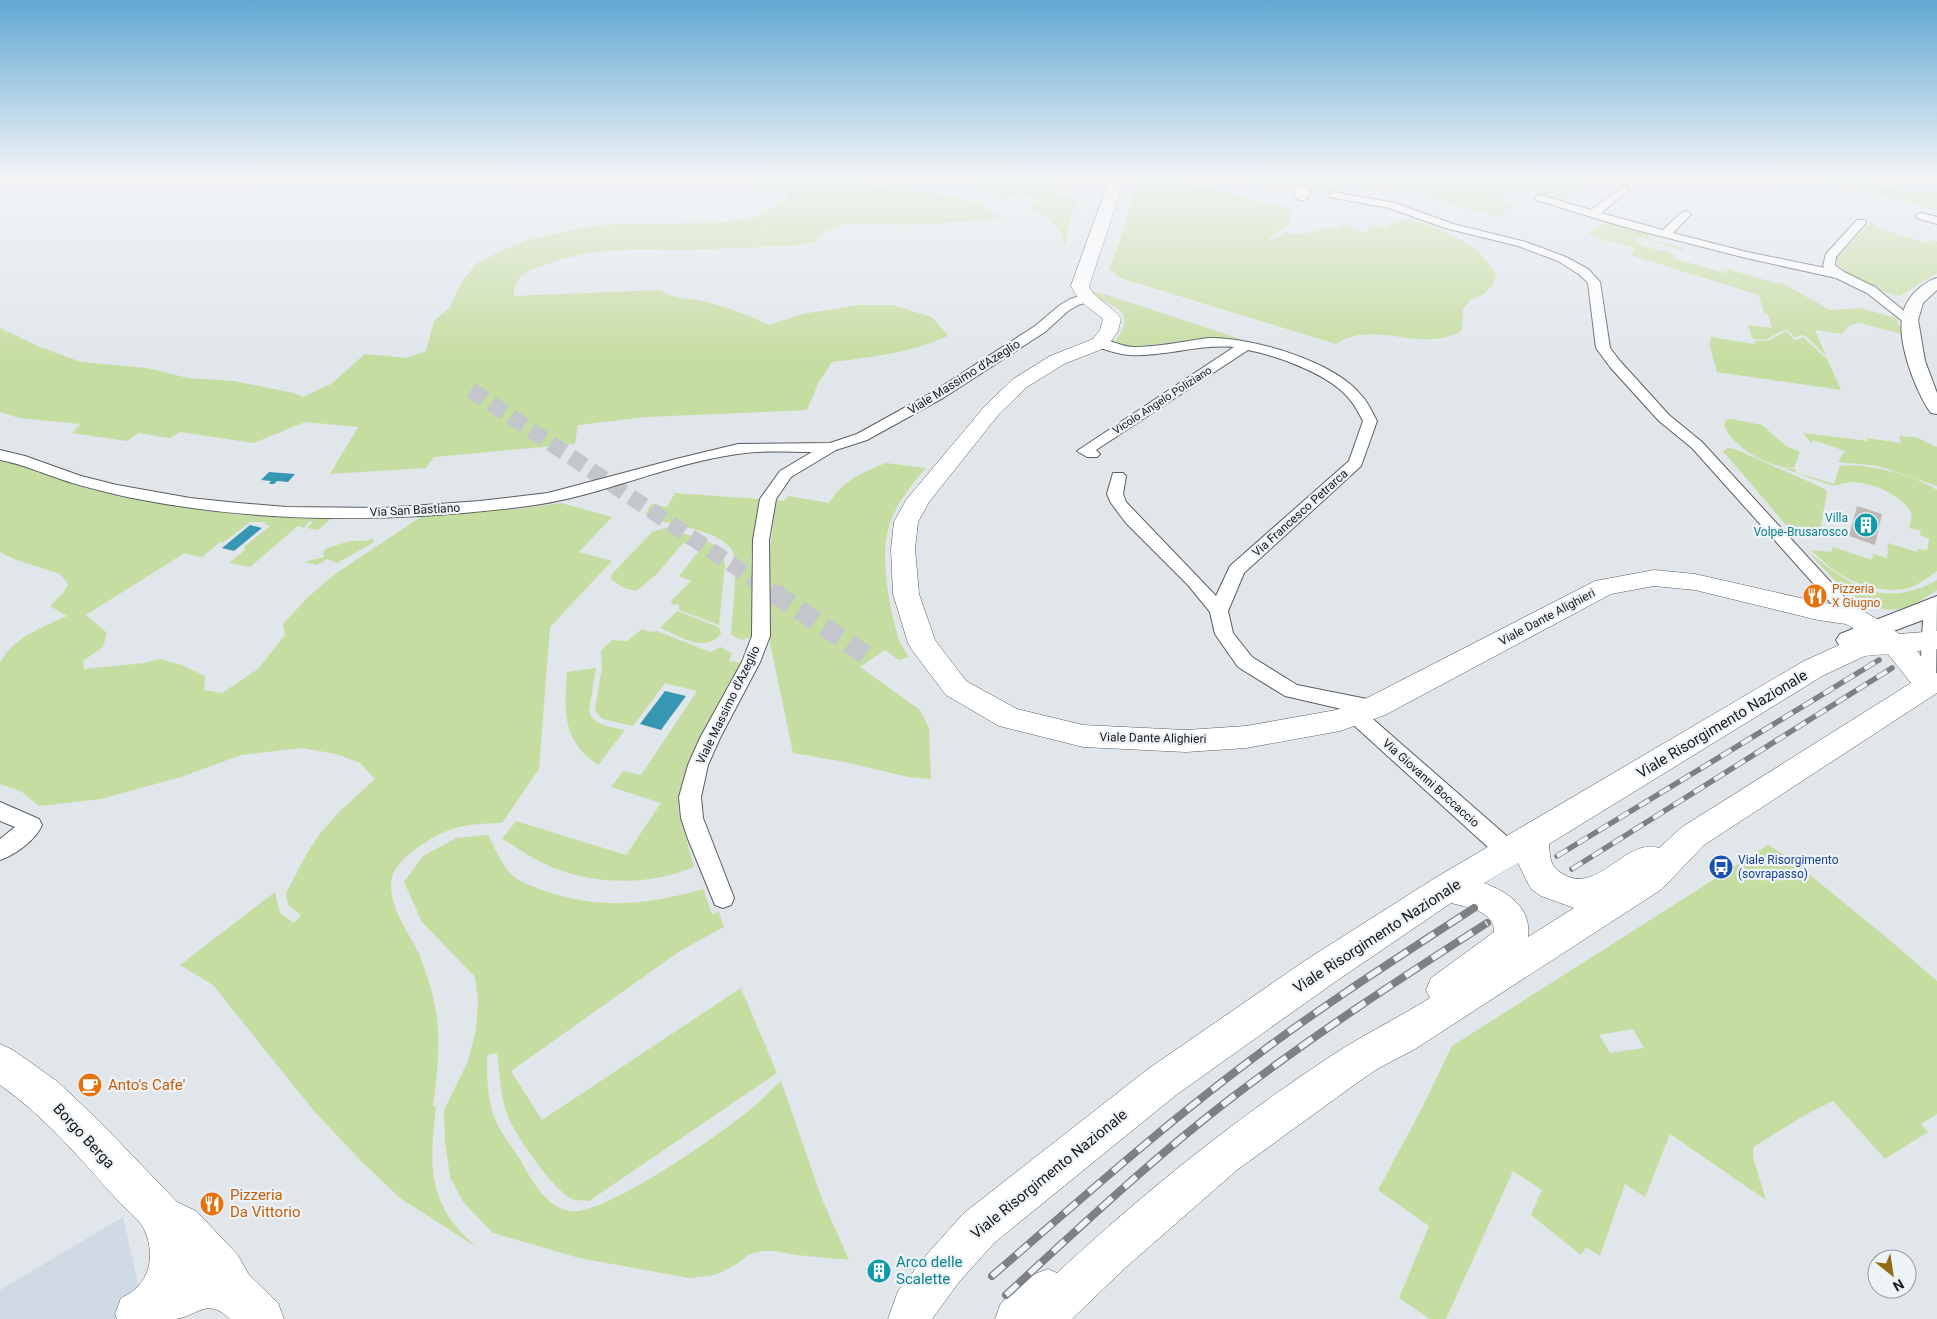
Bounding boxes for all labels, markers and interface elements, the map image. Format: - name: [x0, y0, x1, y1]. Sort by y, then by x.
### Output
- street label: Viale Massimo d'Azeglio: [905, 337, 1023, 417]
- street label: Vicolo Angelo Poliziano: [1110, 364, 1214, 437]
- street label: Via Francesco Petrarca: [1249, 467, 1351, 559]
- street label: Via San Bastiano: [370, 501, 461, 519]
- place label: Villa Volpe-Brusarosco: [1753, 511, 1848, 539]
- building icon: Villa Volpe-Brusarosco: [1853, 512, 1879, 538]
- place label: Pizzeria X Giugno: [1832, 582, 1881, 610]
- restaurant icon: Pizzeria X Giugno: [1802, 583, 1828, 609]
- street label: Viale Dante Alighieri: [1497, 586, 1598, 648]
- street label: Viale Massimo d'Azeglio: [693, 644, 763, 766]
- street label: Viale Risorgimento Nazionale: [1633, 666, 1811, 782]
- street label: Viale Dante Alighieri: [1099, 730, 1207, 746]
- street label: Via Giovanni Boccaccio: [1380, 736, 1482, 830]
- place label: Viale Risorgimento (sovrapasso): [1738, 853, 1839, 881]
- bus stop icon: Viale Risorgimento (sovrapasso): [1708, 854, 1734, 880]
- street label: Viale Risorgimento Nazionale: [1290, 875, 1464, 997]
- cafe icon: Anto's Cafe': [77, 1072, 103, 1098]
- place label: Anto's Cafe': [108, 1076, 185, 1094]
- street label: Borgo Berga: [49, 1100, 119, 1172]
- street label: Viale Risorgimento Nazionale: [967, 1105, 1131, 1243]
- place label: Pizzeria Da Vittorio: [230, 1186, 300, 1221]
- restaurant icon: Pizzeria Da Vittorio: [199, 1191, 225, 1217]
- north arrow: [1867, 1249, 1917, 1299]
- place label: Arco delle Scalette: [896, 1253, 963, 1288]
- building icon: Arco delle Scalette: [866, 1258, 892, 1284]
- text: N: [1890, 1276, 1907, 1295]

